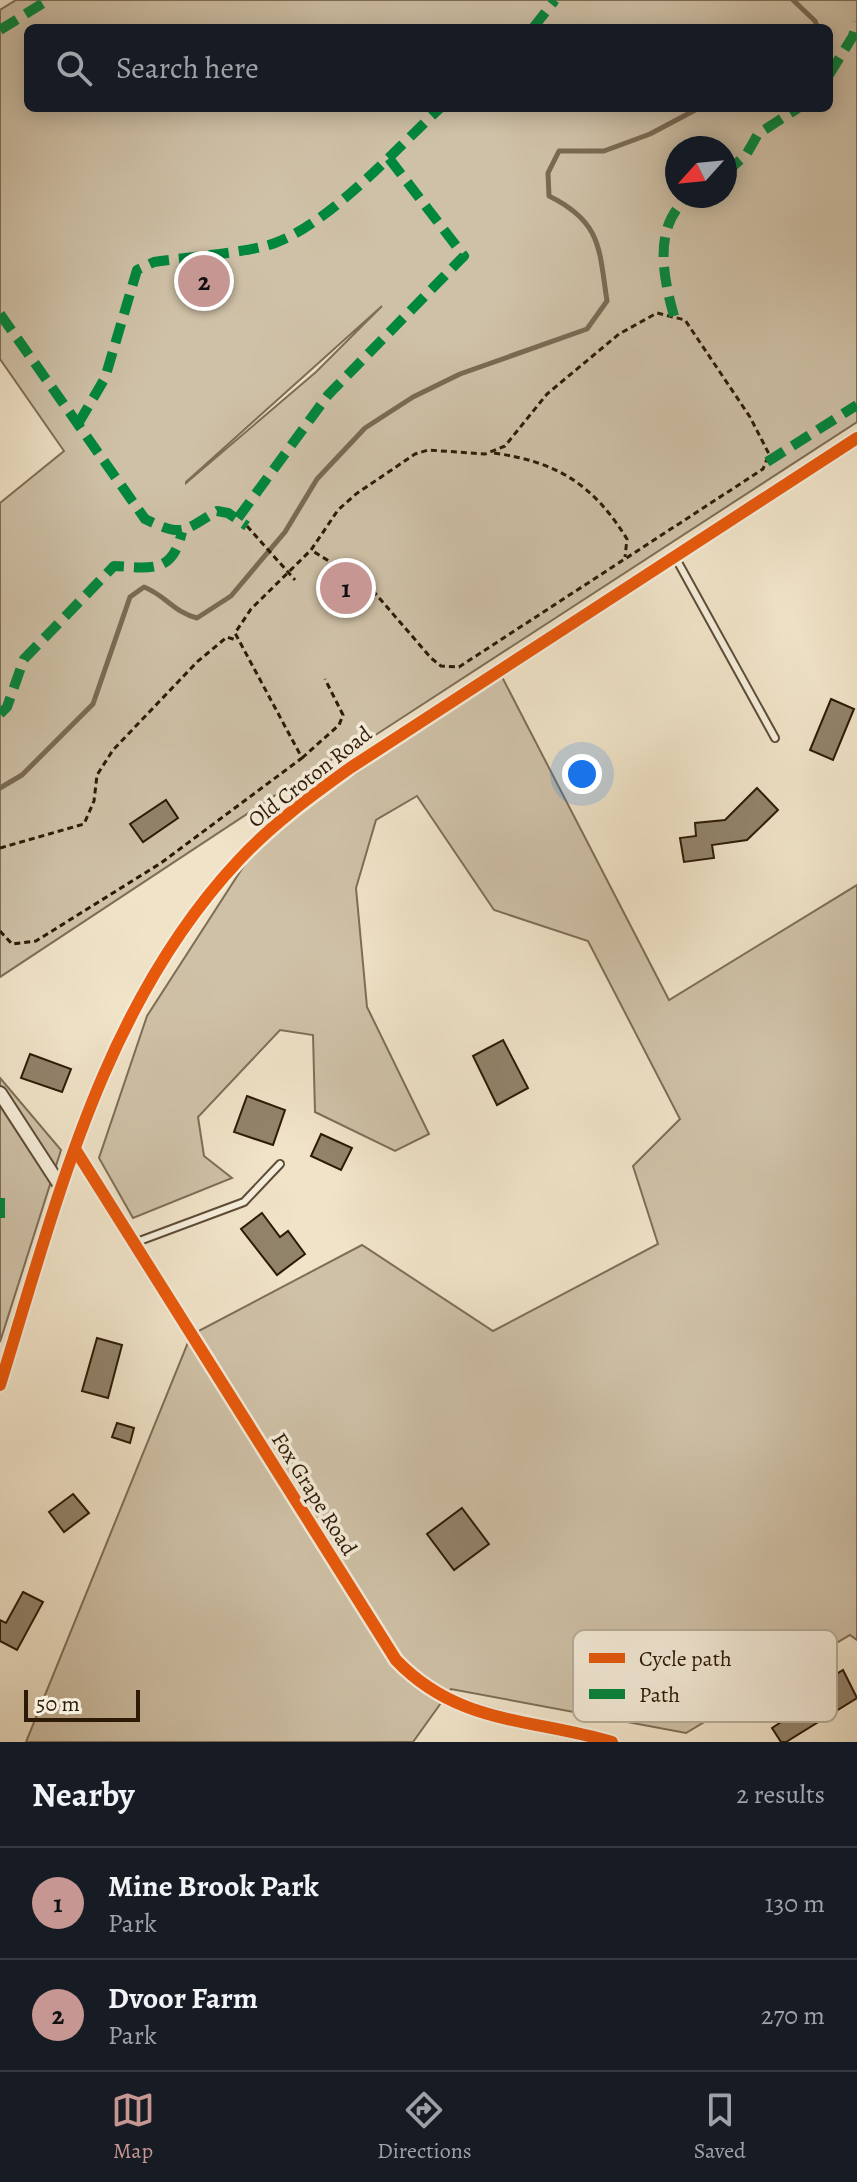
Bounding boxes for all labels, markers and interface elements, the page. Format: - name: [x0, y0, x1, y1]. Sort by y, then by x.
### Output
- search box: [24, 24, 833, 112]
- icon: search: [52, 46, 96, 90]
- text: Search here: [116, 48, 259, 88]
- north arrow: [665, 136, 737, 208]
- pin: 2: [178, 251, 230, 311]
- pin: 1: [320, 558, 372, 618]
- street label: Old Croton Road: [242, 719, 378, 835]
- your location: [562, 754, 602, 794]
- street label: Fox Grape Road: [264, 1427, 364, 1561]
- legend: [573, 1630, 837, 1722]
- text: Cycle path: [639, 1644, 732, 1674]
- text: Path: [639, 1680, 680, 1710]
- scale bar: [24, 1686, 140, 1722]
- text: 50 m: [36, 1689, 80, 1719]
- text: Nearby: [32, 1771, 135, 1818]
- text: 2 results: [736, 1777, 825, 1812]
- text: Mine Brook Park: [108, 1866, 319, 1906]
- text: 1: [53, 1886, 63, 1921]
- text: 130 m: [765, 1886, 825, 1921]
- text: Park: [108, 1906, 157, 1941]
- text: Dvoor Farm: [108, 1978, 258, 2018]
- text: 2: [52, 1998, 64, 2033]
- text: 270 m: [761, 1998, 825, 2033]
- text: Park: [108, 2018, 157, 2053]
- tab: Map: [111, 2088, 155, 2166]
- tab: Directions: [377, 2088, 472, 2166]
- tab: Saved: [694, 2088, 746, 2166]

